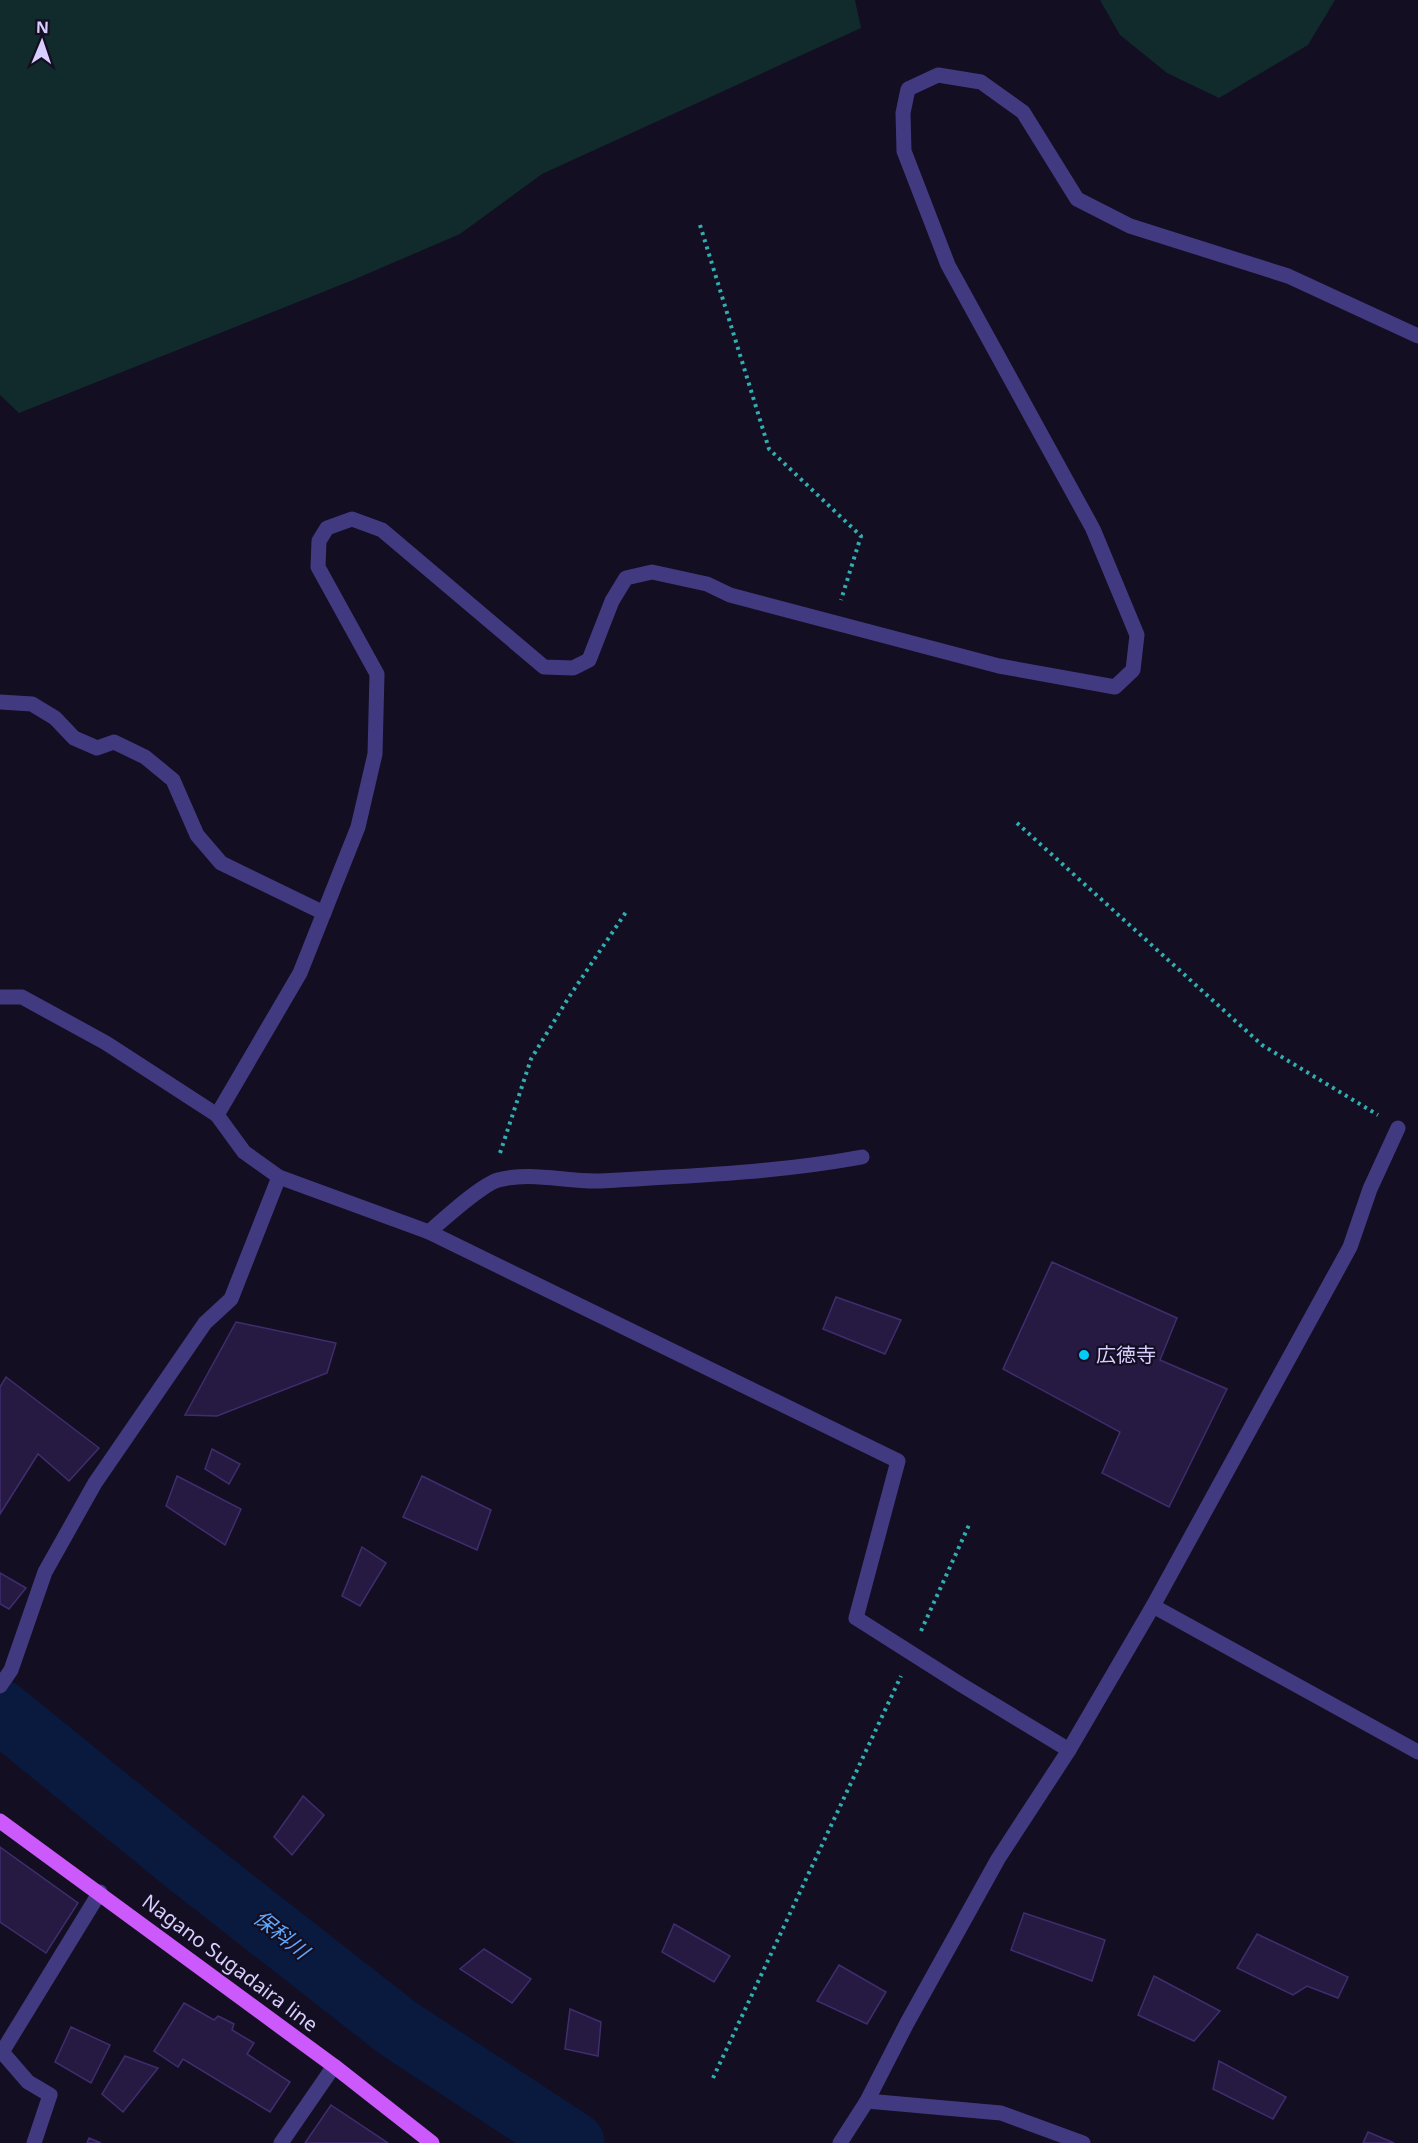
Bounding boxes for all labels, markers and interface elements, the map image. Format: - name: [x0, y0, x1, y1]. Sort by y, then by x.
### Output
- north arrow: [12, 12, 72, 72]
- text: N: [36, 16, 49, 38]
- place label: 広徳寺: [1096, 1341, 1156, 1368]
- marker: 広徳寺: [1077, 1348, 1091, 1362]
- street label: Nagano Sugadaira line: [137, 1888, 324, 2038]
- water label: 保科川: [248, 1904, 316, 1966]

